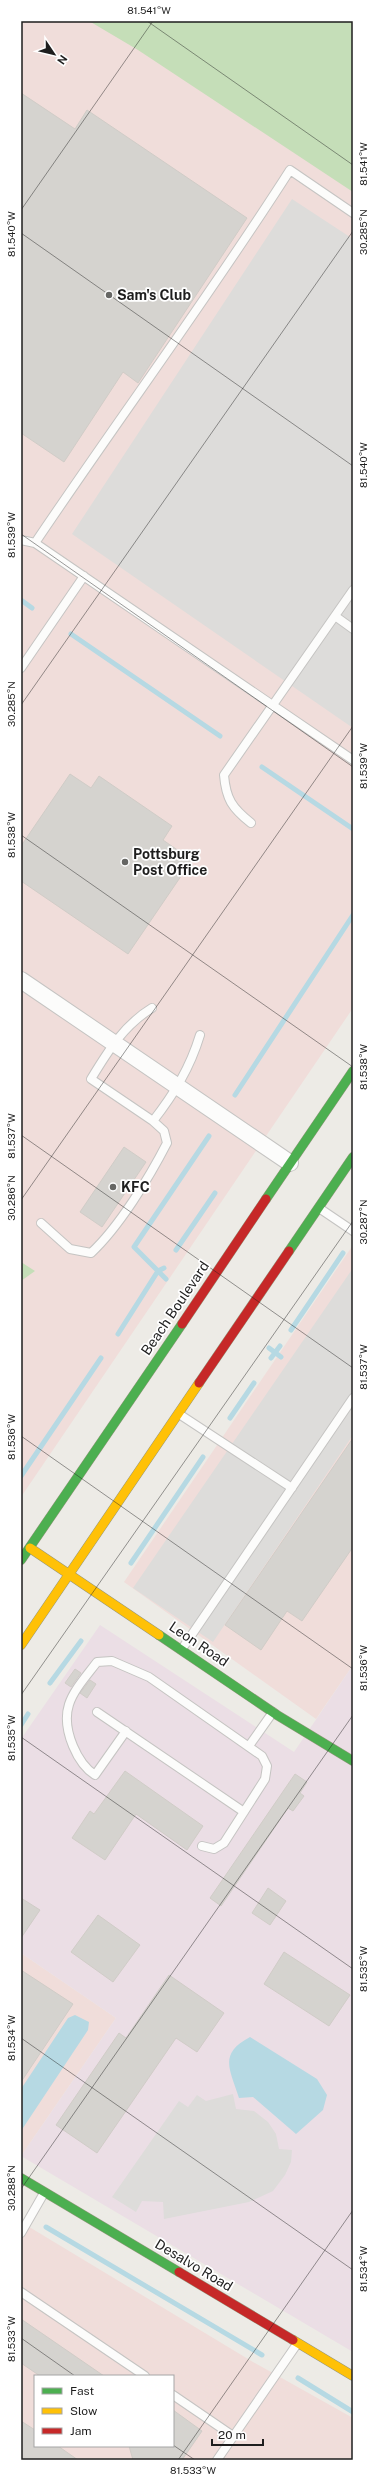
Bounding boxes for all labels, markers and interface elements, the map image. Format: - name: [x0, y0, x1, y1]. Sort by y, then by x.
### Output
- text: 81.541°W: [127, 4, 171, 16]
- north arrow: [34, 34, 74, 74]
- text: N: [55, 53, 70, 67]
- text: 81.541°W: [357, 142, 369, 186]
- text: 30.285°N: [357, 209, 369, 255]
- text: 81.540°W: [5, 211, 17, 257]
- place label: Sam's Club: [117, 287, 191, 303]
- marker: Sam's Club: [104, 290, 114, 300]
- text: 81.540°W: [357, 442, 369, 488]
- text: 81.539°W: [5, 512, 17, 558]
- text: 30.285°N: [5, 681, 17, 727]
- text: 81.539°W: [357, 743, 369, 789]
- text: 81.538°W: [5, 811, 17, 858]
- place label: Pottsburg Post Office: [133, 846, 207, 878]
- marker: Pottsburg Post Office: [120, 857, 130, 867]
- text: 81.538°W: [357, 1043, 369, 1090]
- text: 81.537°W: [5, 1113, 17, 1159]
- text: 30.286°N: [5, 1175, 17, 1221]
- place label: KFC: [121, 1179, 150, 1195]
- marker: KFC: [108, 1182, 118, 1192]
- text: 30.287°N: [357, 1199, 369, 1245]
- street label: Beach Boulevard: [138, 1258, 212, 1358]
- text: 81.537°W: [357, 1344, 369, 1390]
- text: 81.536°W: [5, 1414, 17, 1460]
- street label: Leon Road: [166, 1618, 232, 1670]
- text: 81.536°W: [357, 1645, 369, 1691]
- text: 81.535°W: [5, 1715, 17, 1761]
- text: 81.535°W: [357, 1946, 369, 1992]
- text: 81.534°W: [5, 2015, 17, 2061]
- text: 30.288°N: [5, 2165, 17, 2211]
- street label: Desalvo Road: [152, 2236, 236, 2294]
- text: 81.534°W: [357, 2246, 369, 2292]
- text: 81.533°W: [5, 2316, 17, 2362]
- legend: [34, 2375, 174, 2447]
- text: Fast: [70, 2384, 95, 2398]
- text: Slow: [70, 2404, 98, 2418]
- scale bar: [212, 2421, 263, 2447]
- text: Jam: [70, 2424, 92, 2438]
- text: 20 m: [218, 2428, 246, 2442]
- text: 81.533°W: [170, 2464, 216, 2476]

